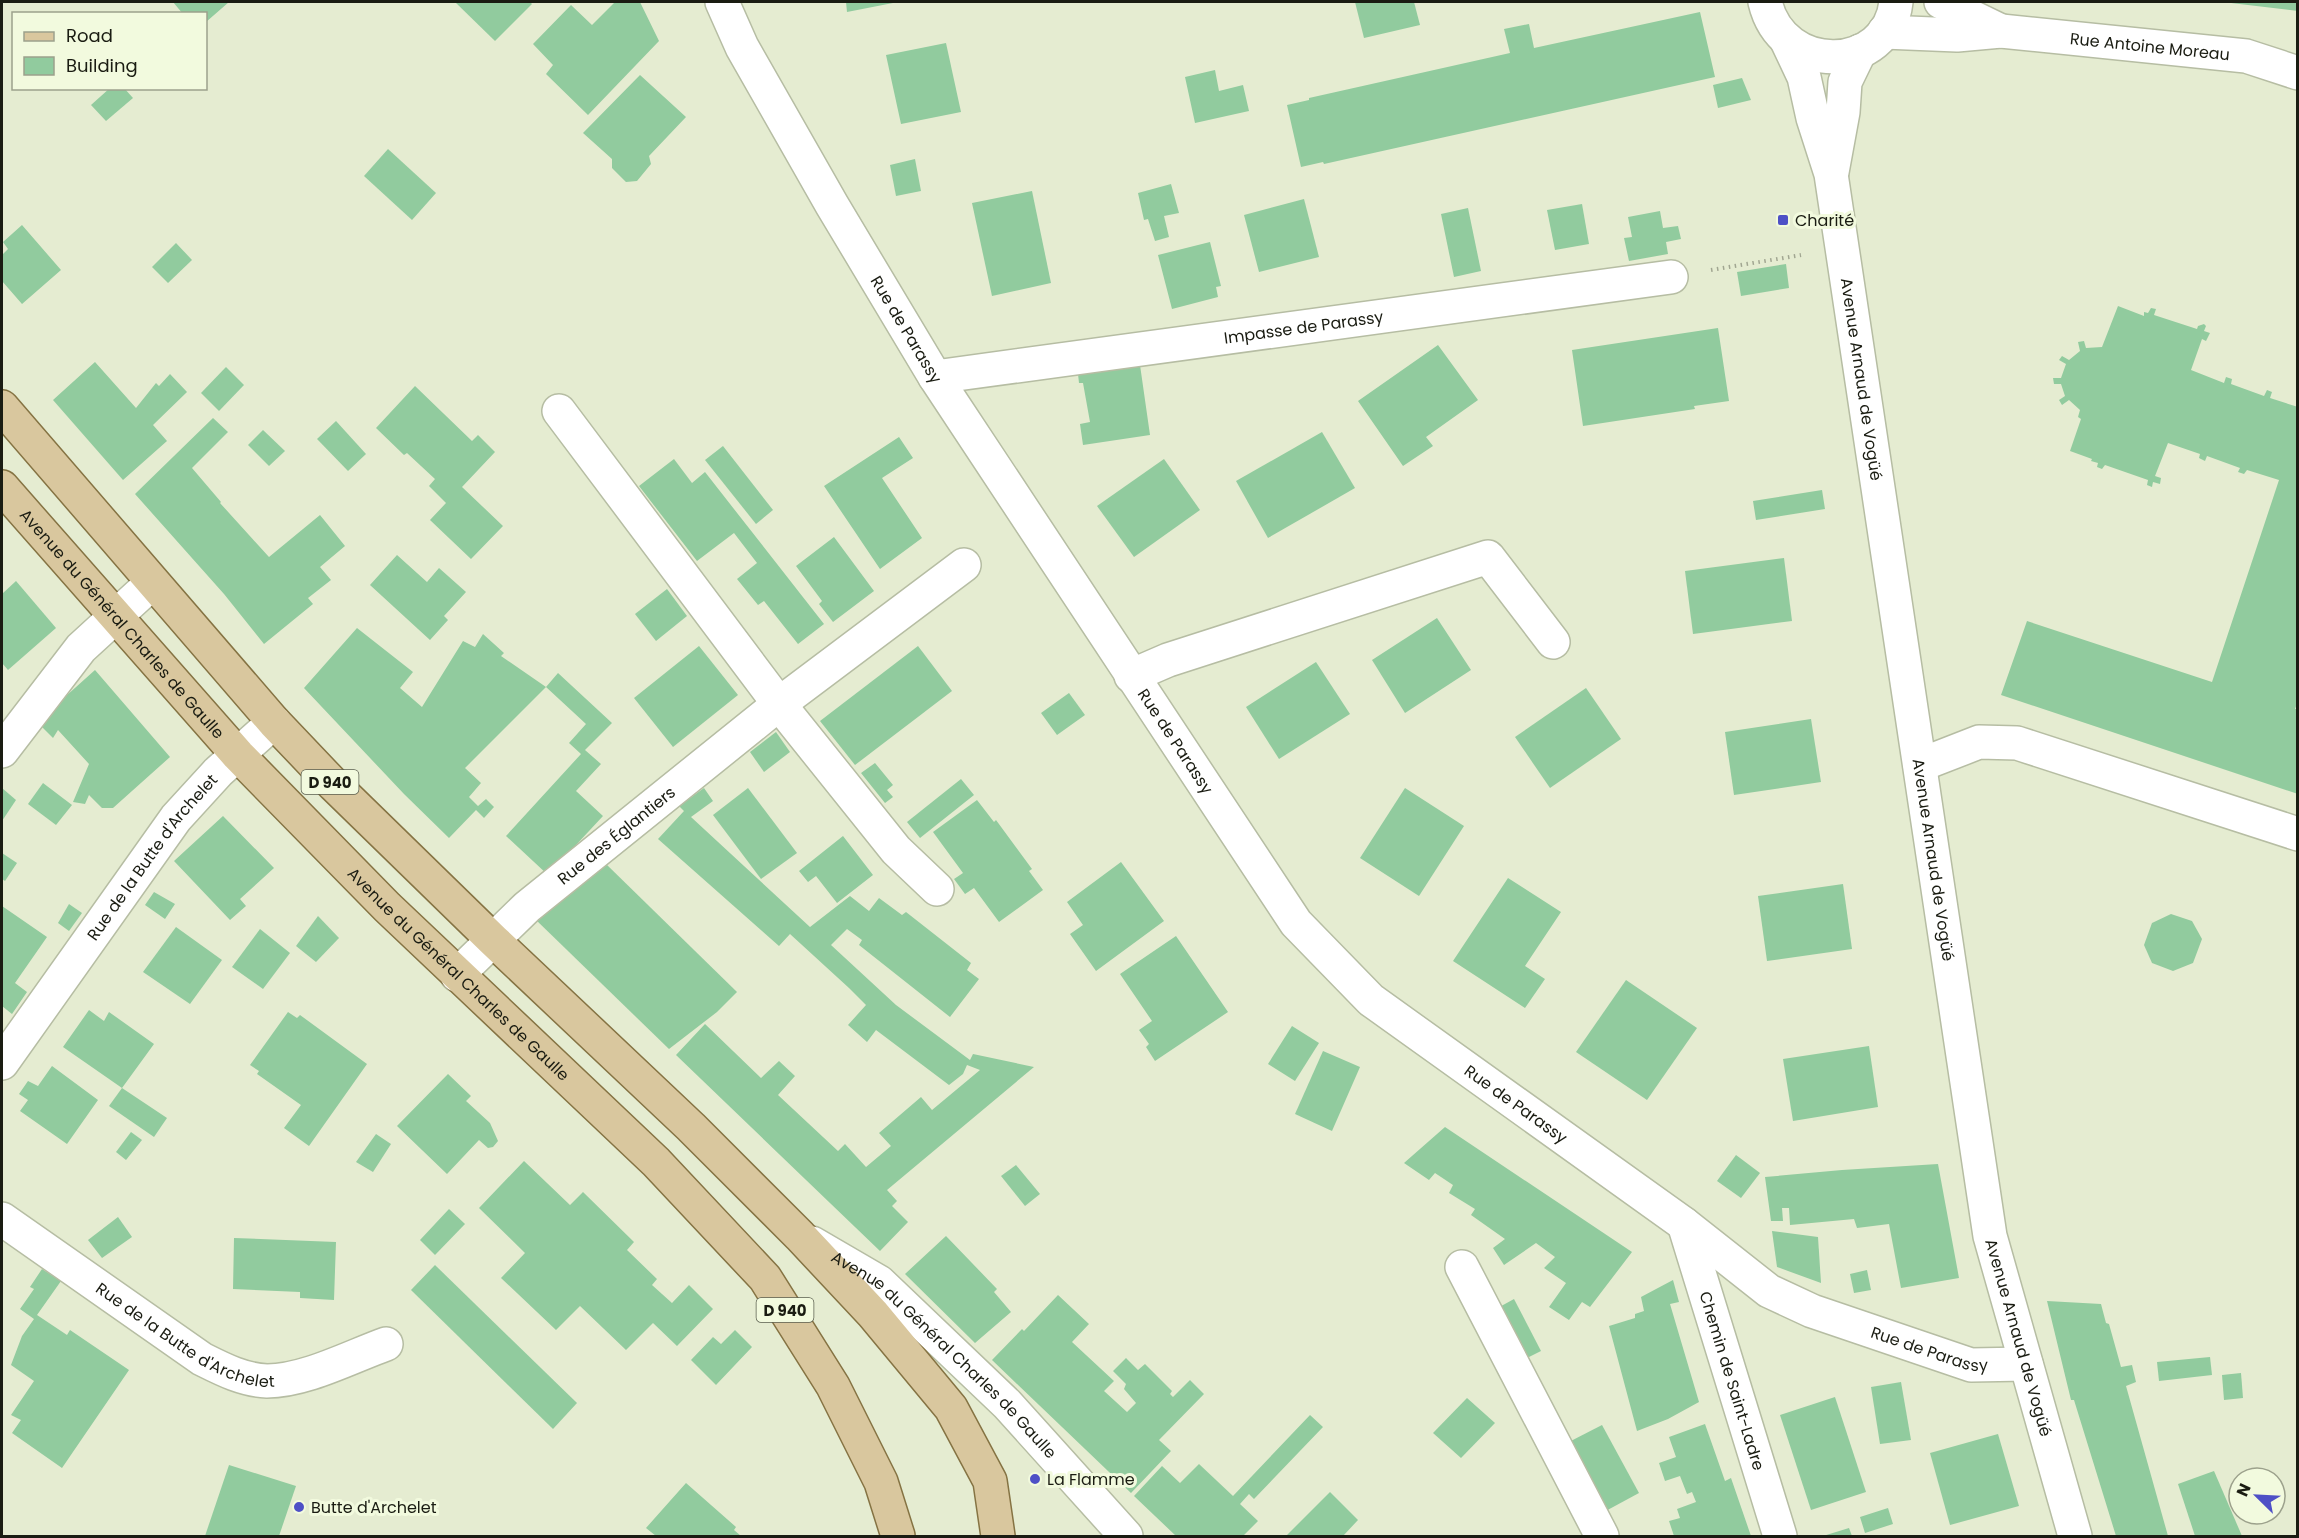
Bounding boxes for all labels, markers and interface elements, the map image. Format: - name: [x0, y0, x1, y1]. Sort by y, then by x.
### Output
- legend: [12, 12, 207, 90]
- text: Road: [66, 23, 113, 48]
- street label: Rue Antoine Moreau: [2069, 27, 2231, 66]
- text: Building: [66, 53, 138, 78]
- place label: Charité: [1795, 209, 1854, 232]
- marker: Charité: [1776, 213, 1790, 227]
- street label: Rue de Parassy: [865, 271, 948, 388]
- street label: Avenue Arnaud de Vogüé: [1835, 276, 1888, 482]
- street label: Impasse de Parassy: [1222, 305, 1385, 349]
- street label: Avenue du Général Charles de Gaulle: [15, 504, 230, 744]
- street label: Rue de Parassy: [1133, 684, 1219, 798]
- street label: Avenue Arnaud de Vogüé: [1907, 757, 1960, 963]
- street label: Rue de la Butte d'Archelet: [81, 768, 223, 945]
- road number: D 940: [302, 770, 358, 794]
- street label: Rue des Églantiers: [552, 781, 680, 890]
- street label: Avenue du Général Charles de Gaulle: [343, 862, 575, 1086]
- street label: Rue de Parassy: [1460, 1059, 1572, 1149]
- street label: Avenue Arnaud de Vogüé: [1980, 1236, 2058, 1439]
- street label: Avenue du Général Charles de Gaulle: [827, 1245, 1062, 1463]
- street label: Rue de la Butte d'Archelet: [91, 1277, 275, 1393]
- street label: Chemin de Saint-Ladre: [1694, 1288, 1771, 1473]
- road number: D 940: [756, 1298, 814, 1322]
- street label: Rue de Parassy: [1868, 1320, 1988, 1377]
- north arrow: [2227, 1466, 2287, 1526]
- place label: La Flamme: [1047, 1468, 1135, 1491]
- marker: La Flamme: [1028, 1472, 1042, 1486]
- text: N: [2231, 1480, 2257, 1500]
- place label: Butte d'Archelet: [311, 1496, 437, 1519]
- marker: Butte d'Archelet: [292, 1500, 306, 1514]

